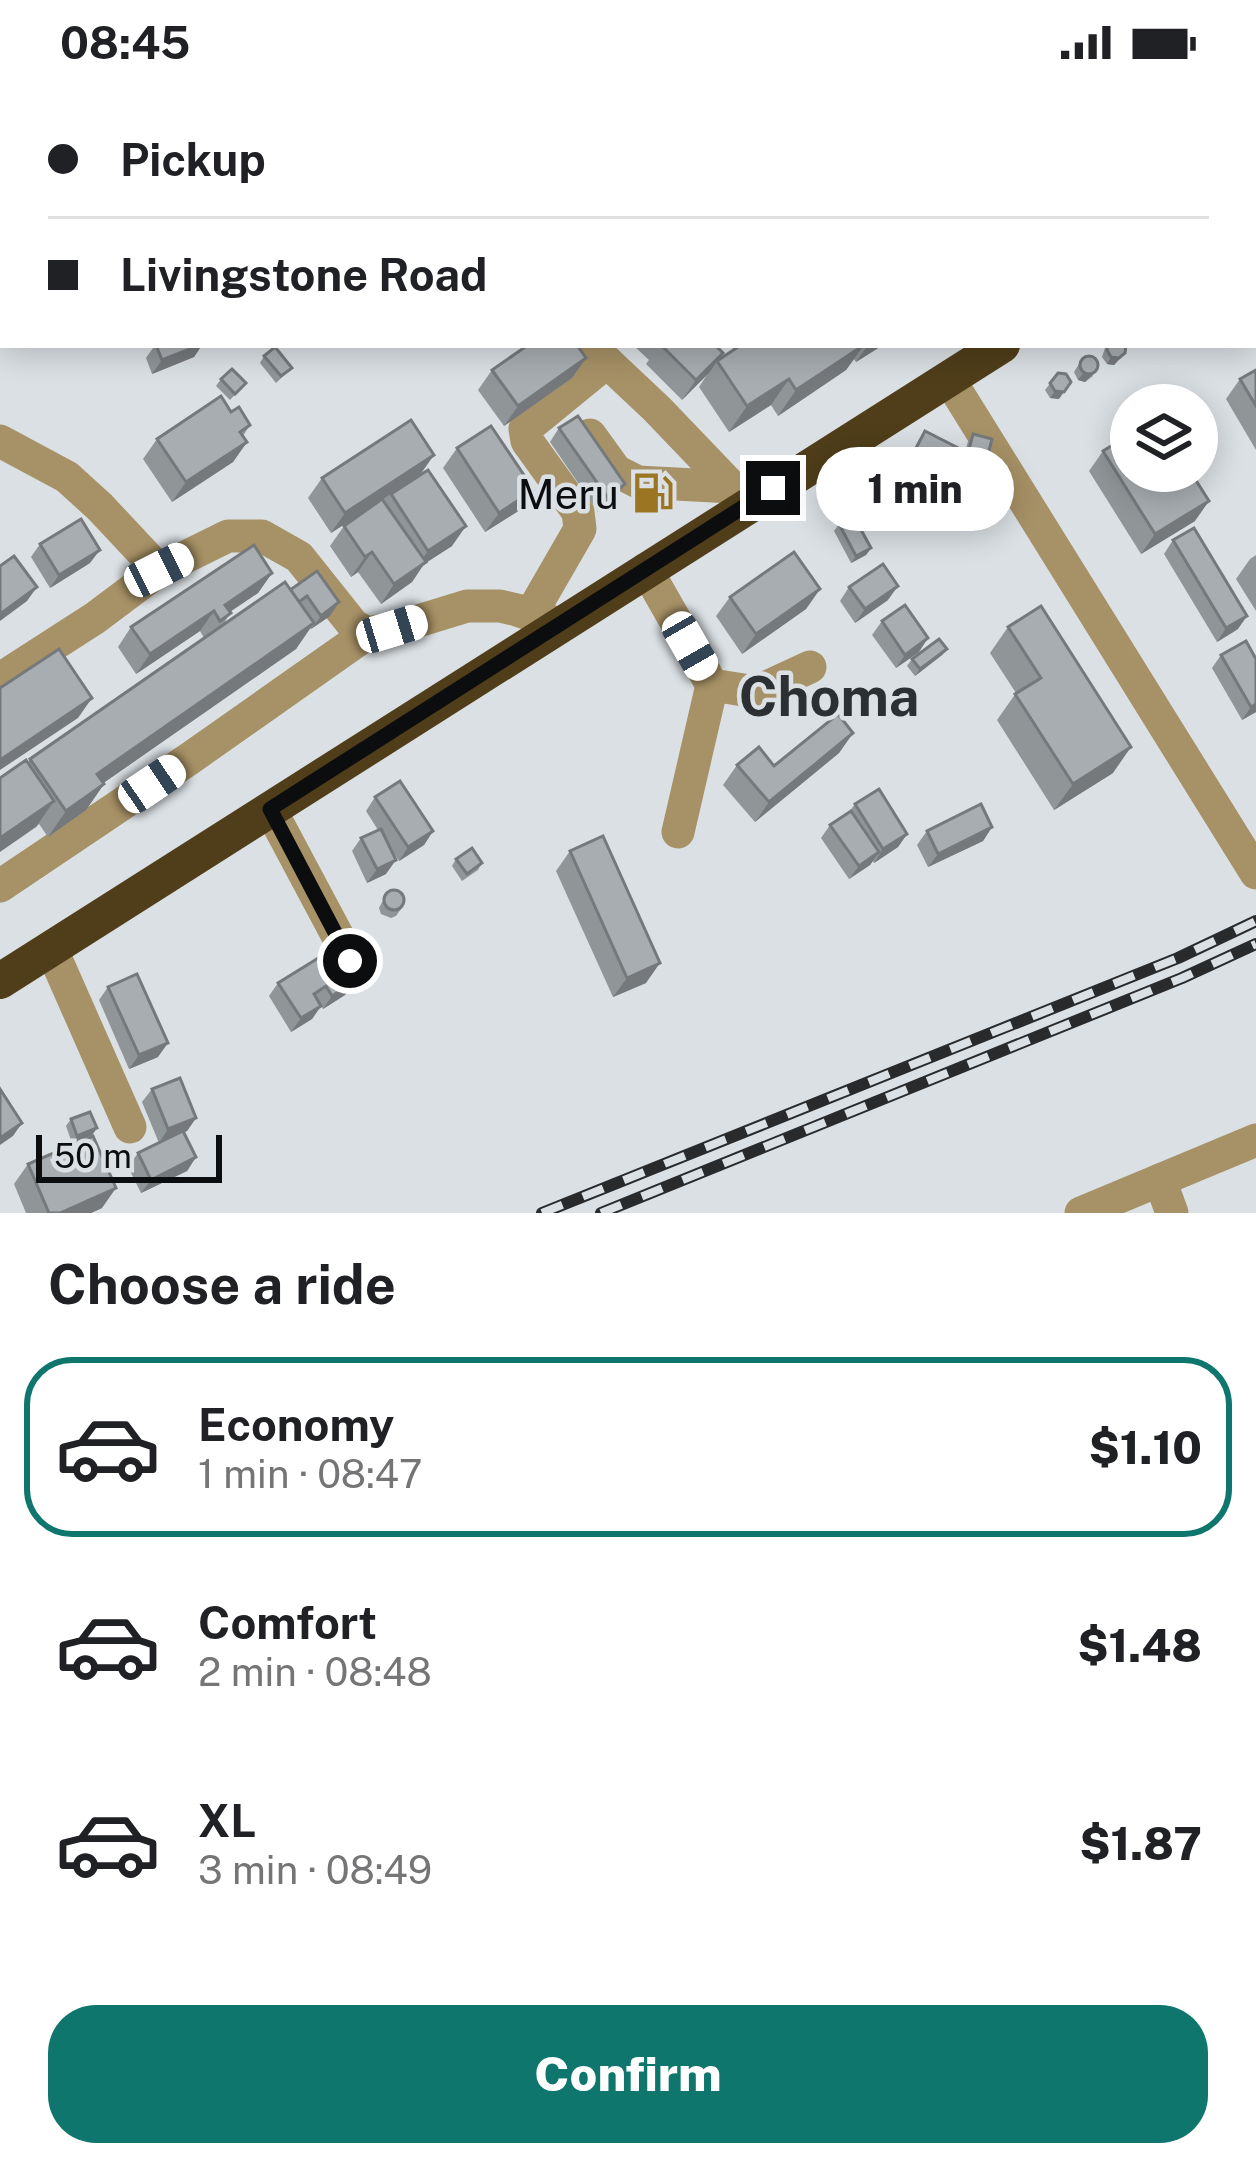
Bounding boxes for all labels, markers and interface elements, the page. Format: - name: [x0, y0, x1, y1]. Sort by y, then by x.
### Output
- text: 08:45: [60, 16, 190, 69]
- text: Pickup: [120, 133, 266, 186]
- text: Livingstone Road: [120, 248, 487, 301]
- map controls: [1110, 384, 1218, 492]
- button: layers: [1110, 384, 1218, 492]
- callout: 1 min: [815, 446, 1013, 530]
- route end: [746, 461, 800, 515]
- text: 1 min: [867, 466, 963, 512]
- place label: Meru: [518, 469, 619, 518]
- fuel station icon: Meru: [630, 470, 676, 516]
- car: [119, 538, 199, 602]
- car: [352, 601, 432, 657]
- car: [656, 606, 724, 686]
- district label: Choma: [739, 665, 919, 728]
- car: [112, 749, 192, 819]
- route start: [323, 934, 377, 988]
- scale bar: [36, 1129, 222, 1182]
- text: 50 m: [54, 1137, 132, 1175]
- text: Choose a ride: [48, 1253, 396, 1316]
- icon: car: [54, 1393, 162, 1501]
- text: Economy: [198, 1398, 394, 1451]
- text: $1.10: [1089, 1421, 1202, 1474]
- text: 1 min · 08:47: [198, 1451, 422, 1497]
- icon: car: [54, 1591, 162, 1699]
- text: Comfort: [198, 1596, 377, 1649]
- text: $1.48: [1077, 1619, 1202, 1672]
- text: 2 min · 08:48: [198, 1649, 432, 1695]
- icon: car: [54, 1789, 162, 1897]
- text: XL: [198, 1794, 256, 1847]
- text: $1.87: [1079, 1817, 1202, 1870]
- text: 3 min · 08:49: [198, 1847, 432, 1893]
- button: Confirm: [48, 2005, 1208, 2143]

